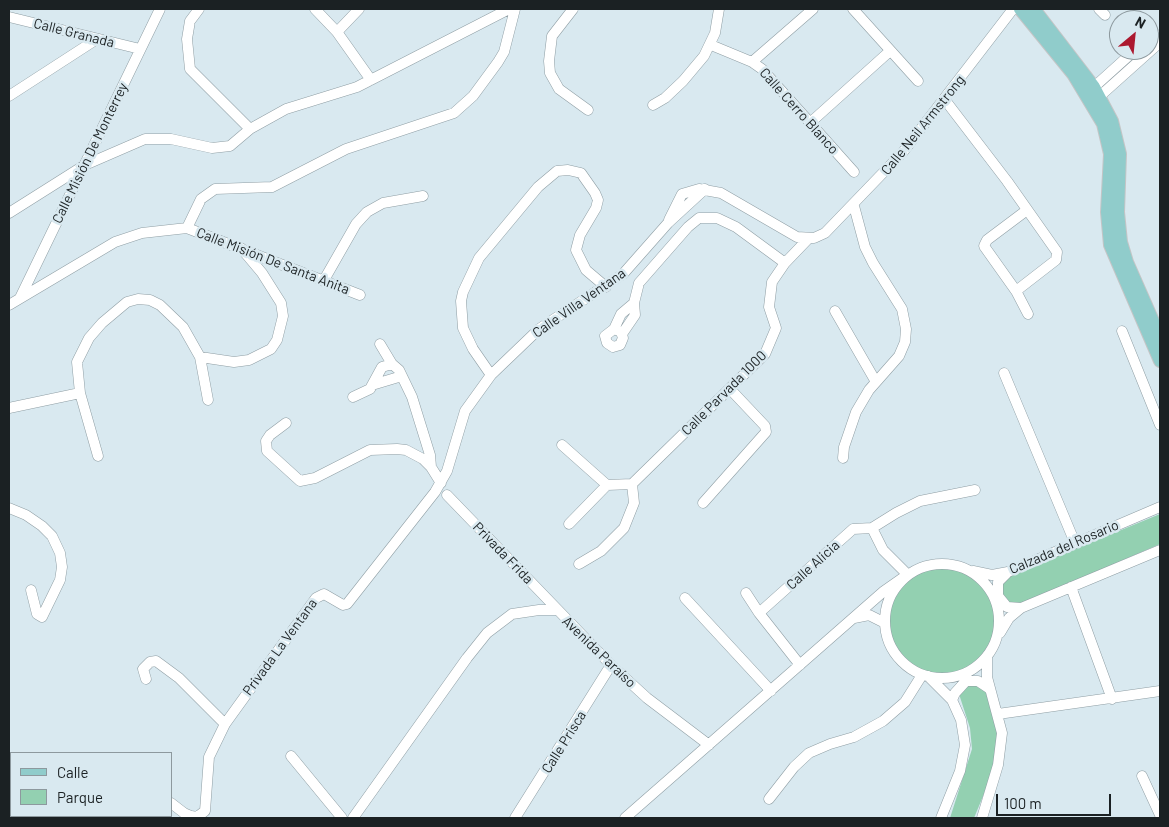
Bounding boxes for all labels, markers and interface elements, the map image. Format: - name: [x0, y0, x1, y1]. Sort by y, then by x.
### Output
- north arrow: [1109, 10, 1159, 60]
- text: N: [1133, 13, 1149, 32]
- street label: Calle Granada: [32, 15, 116, 51]
- street label: Calle Cerro Blanco: [756, 64, 842, 158]
- street label: Calle Neil Armstrong: [878, 72, 968, 178]
- street label: Calle Misión De Monterrey: [49, 80, 131, 226]
- street label: Calle Misión De Santa Anita: [194, 224, 352, 298]
- street label: Calle Villa Ventana: [529, 265, 629, 341]
- street label: Calle Parvada 1000: [678, 347, 770, 439]
- street label: Calzada del Rosario: [1007, 516, 1121, 578]
- street label: Privada Frida: [469, 519, 537, 587]
- street label: Calle Alicia: [783, 537, 843, 593]
- street label: Privada La Ventana: [239, 595, 321, 699]
- street label: Avenida Paraíso: [559, 613, 639, 691]
- street label: Calle Prisca: [538, 708, 590, 776]
- legend: [10, 752, 172, 817]
- text: Calle: [57, 763, 89, 781]
- scale bar: [999, 784, 1114, 816]
- text: Parque: [57, 788, 103, 806]
- text: 100 m: [1004, 794, 1042, 812]

